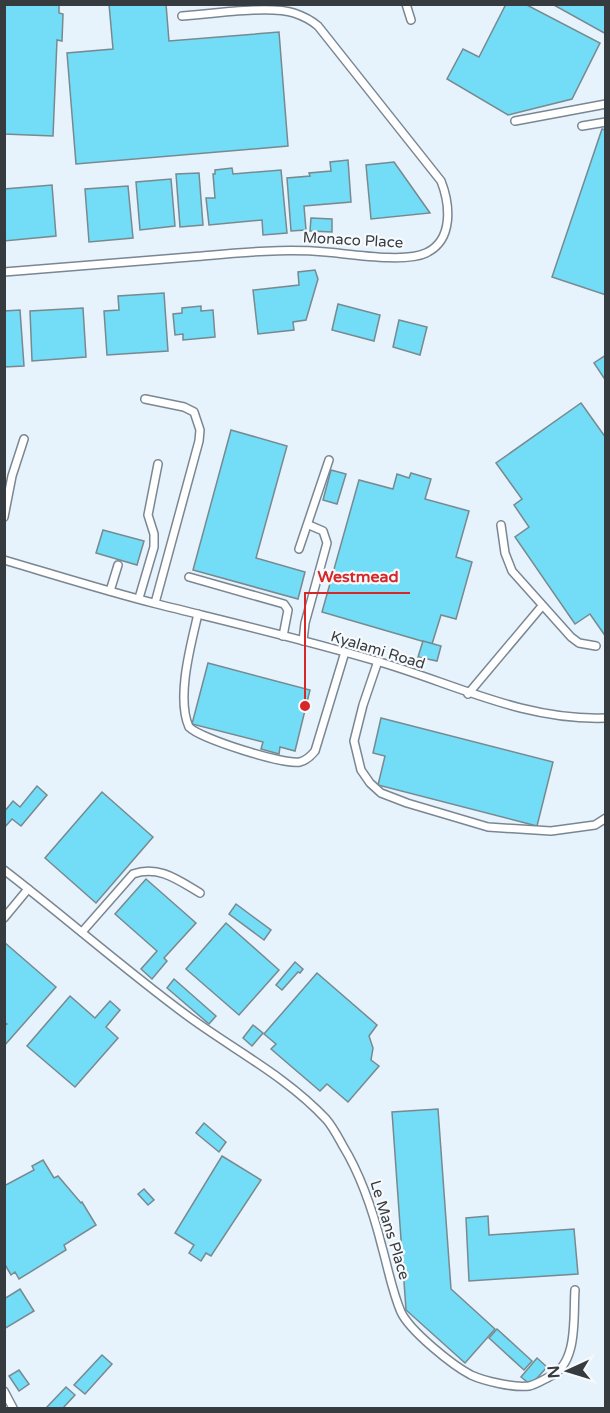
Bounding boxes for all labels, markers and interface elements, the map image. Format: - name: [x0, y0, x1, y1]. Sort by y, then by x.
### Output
- street label: Monaco Place: [302, 228, 404, 252]
- callout: Westmead: [305, 559, 410, 593]
- text: Westmead: [317, 567, 399, 587]
- street label: Kyalami Road: [329, 627, 427, 673]
- street label: Le Mans Place: [366, 1178, 414, 1282]
- north arrow: [538, 1341, 598, 1401]
- text: N: [544, 1365, 564, 1379]

